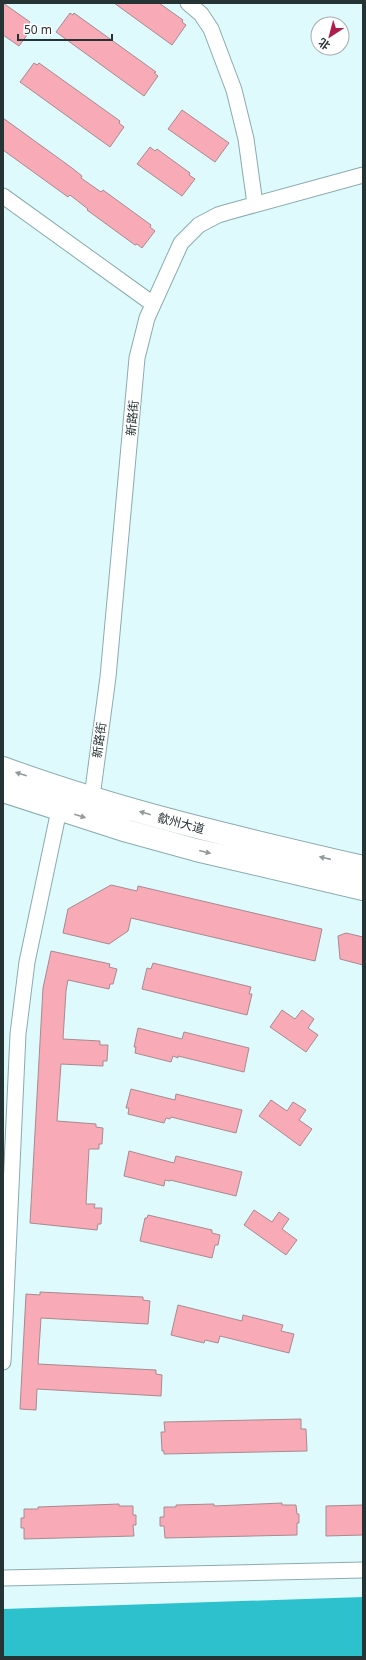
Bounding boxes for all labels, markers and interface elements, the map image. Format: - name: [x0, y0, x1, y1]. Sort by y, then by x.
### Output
- scale bar: [18, 16, 112, 42]
- north arrow: [310, 16, 350, 56]
- text: 50 m: [24, 21, 52, 38]
- text: 北: [315, 35, 333, 54]
- street label: 新路街: [122, 399, 142, 437]
- street label: 新路街: [88, 721, 110, 759]
- one-way arrow: [14, 771, 26, 777]
- street label: 歙州大道: [156, 809, 206, 837]
- one-way arrow: [138, 810, 150, 816]
- one-way arrow: [74, 813, 86, 819]
- one-way arrow: [199, 849, 211, 855]
- one-way arrow: [319, 855, 331, 861]

